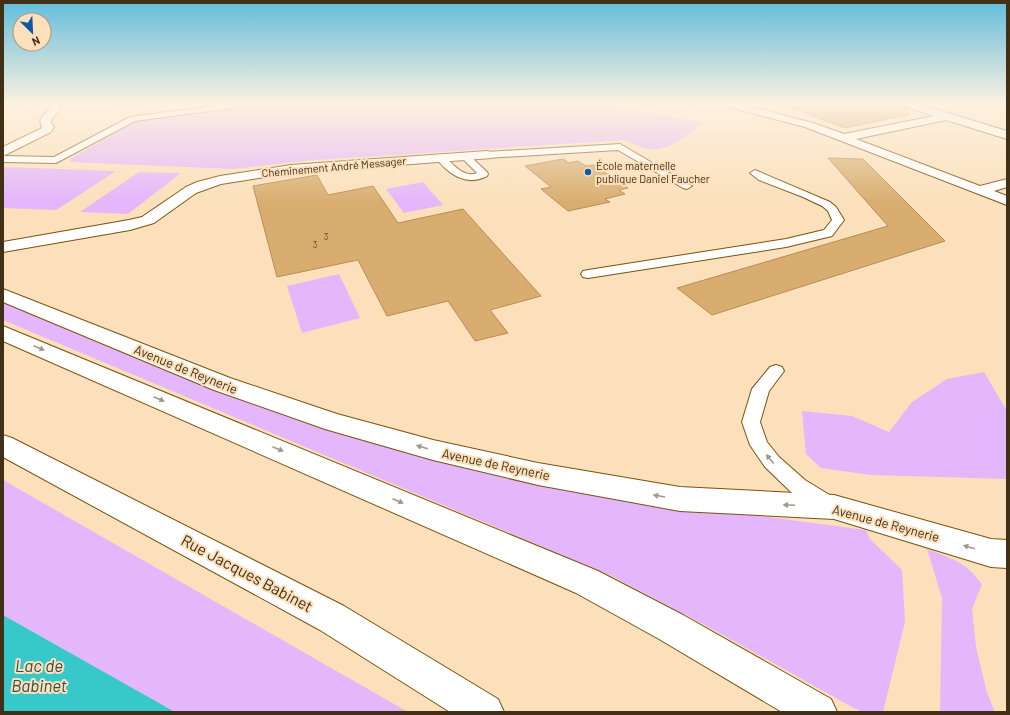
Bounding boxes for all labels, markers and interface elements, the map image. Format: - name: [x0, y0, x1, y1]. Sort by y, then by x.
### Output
- north arrow: [12, 12, 52, 52]
- text: N: [30, 34, 42, 49]
- street label: Cheminement André Messager: [261, 154, 407, 179]
- place label: École maternelle publique Daniel Faucher: [596, 159, 710, 185]
- marker: École maternelle publique Daniel Faucher: [583, 167, 593, 177]
- house number: 3: [324, 231, 329, 242]
- house number: 3: [313, 239, 318, 250]
- street label: Avenue de Reynerie: [132, 341, 240, 397]
- one-way arrow: [33, 345, 44, 351]
- one-way arrow: [153, 396, 165, 402]
- one-way arrow: [416, 444, 428, 450]
- street label: Avenue de Reynerie: [441, 445, 552, 483]
- one-way arrow: [273, 446, 284, 452]
- one-way arrow: [765, 453, 774, 464]
- one-way arrow: [653, 492, 665, 498]
- one-way arrow: [392, 498, 404, 504]
- street label: Avenue de Reynerie: [831, 501, 941, 545]
- one-way arrow: [782, 502, 795, 508]
- street label: Rue Jacques Babinet: [178, 530, 316, 615]
- one-way arrow: [963, 544, 975, 550]
- water label: Lac de Babinet: [11, 655, 67, 695]

